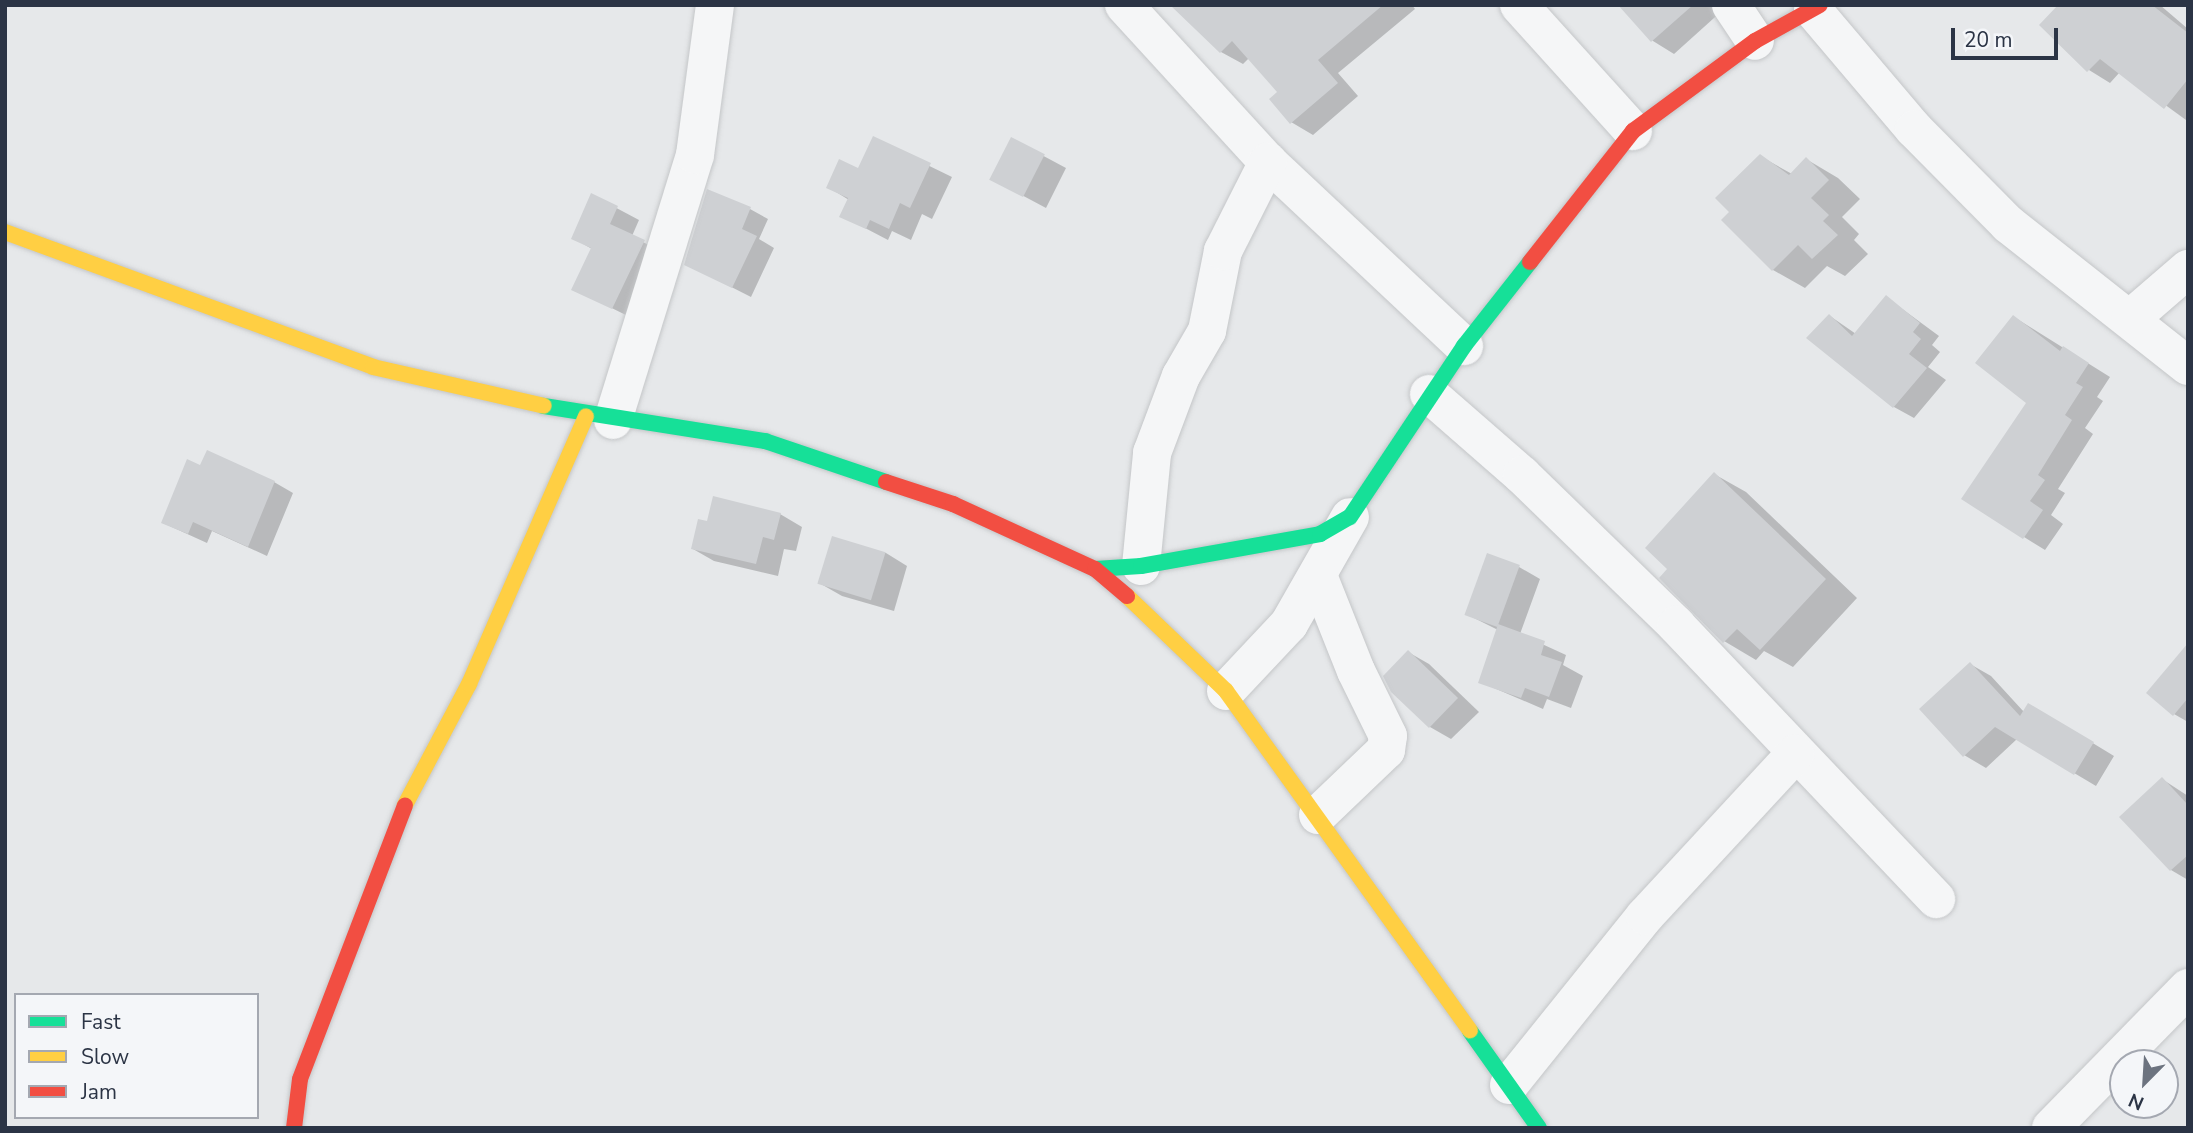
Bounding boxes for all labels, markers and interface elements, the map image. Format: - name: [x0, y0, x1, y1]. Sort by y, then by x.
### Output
- scale bar: [1955, 14, 2062, 58]
- text: 20 m: [1964, 26, 2013, 54]
- legend: [14, 993, 259, 1119]
- text: Fast: [81, 1008, 121, 1036]
- text: Slow: [81, 1043, 129, 1071]
- north arrow: [2109, 1049, 2179, 1119]
- text: Jam: [81, 1078, 117, 1106]
- text: N: [2124, 1087, 2148, 1116]

